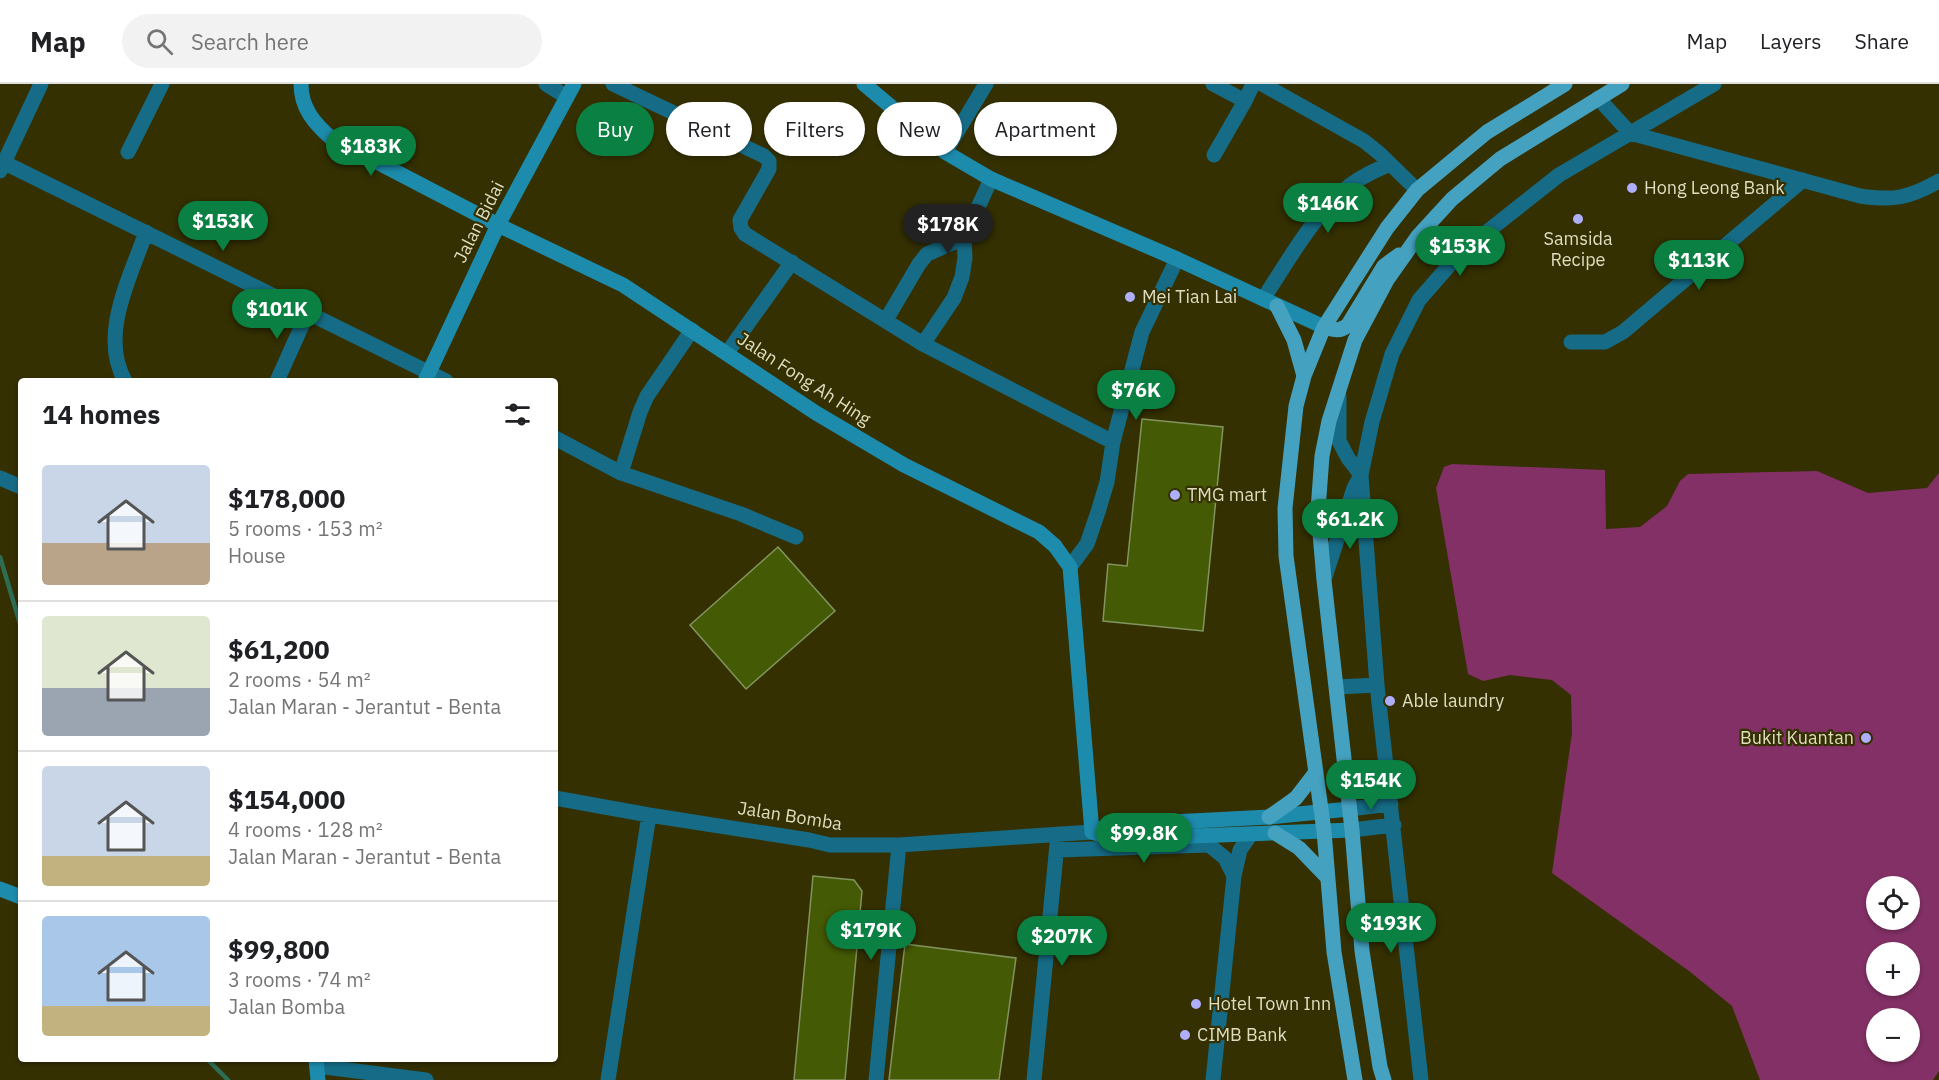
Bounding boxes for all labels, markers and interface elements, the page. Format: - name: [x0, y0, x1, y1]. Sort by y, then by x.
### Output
- search box: [122, 14, 542, 68]
- text: Map: [30, 23, 86, 60]
- icon: search: [143, 25, 176, 58]
- text: Search here: [191, 27, 309, 56]
- text: Map: [1687, 27, 1727, 55]
- text: Layers: [1760, 27, 1822, 55]
- text: Share: [1855, 27, 1909, 55]
- chip: Buy: [576, 102, 654, 156]
- chip: Rent: [666, 102, 752, 156]
- chip: Filters: [764, 102, 865, 156]
- chip: New: [877, 102, 962, 156]
- chip: Apartment: [974, 102, 1117, 156]
- pin: $183K: [329, 126, 413, 177]
- text: $183K: [340, 132, 402, 159]
- place label: Hong Leong Bank: [1644, 176, 1785, 199]
- street label: Jalan Bidai: [448, 177, 509, 266]
- marker: Hong Leong Bank: [1625, 181, 1639, 195]
- pin: $146K: [1286, 183, 1370, 234]
- text: $146K: [1297, 189, 1359, 216]
- pin: $153K: [181, 201, 265, 252]
- pin: $178K: [906, 204, 990, 255]
- text: $153K: [192, 207, 254, 234]
- text: $178K: [917, 210, 979, 237]
- marker: Samsida Recipe: [1571, 212, 1585, 226]
- pin: $153K: [1418, 226, 1502, 277]
- place label: Samsida Recipe: [1543, 227, 1613, 271]
- text: $153K: [1429, 232, 1491, 259]
- pin: $113K: [1657, 240, 1741, 291]
- text: $113K: [1668, 246, 1730, 273]
- place label: Mei Tian Lai: [1142, 285, 1237, 308]
- pin: $101K: [235, 289, 319, 340]
- marker: Mei Tian Lai: [1123, 290, 1137, 304]
- text: $101K: [246, 295, 308, 322]
- street label: Jalan Fong Ah Hing: [733, 327, 876, 431]
- pin: $76K: [1100, 370, 1172, 421]
- text: $76K: [1111, 376, 1161, 403]
- text: 14 homes: [42, 397, 160, 431]
- icon: filters: [501, 398, 534, 431]
- text: $178,000: [228, 481, 345, 515]
- place label: TMG mart: [1187, 483, 1267, 506]
- marker: TMG mart: [1168, 488, 1182, 502]
- icon: home: [90, 489, 162, 561]
- pin: $61.2K: [1301, 499, 1399, 550]
- text: $61.2K: [1316, 505, 1384, 532]
- text: 5 rooms · 153 m²: [228, 515, 383, 542]
- text: House: [228, 542, 285, 569]
- text: $61,200: [228, 632, 330, 666]
- icon: home: [90, 640, 162, 712]
- text: 2 rooms · 54 m²: [228, 666, 371, 693]
- place label: Able laundry: [1402, 689, 1504, 712]
- text: Jalan Maran - Jerantut - Benta: [228, 693, 501, 720]
- marker: Able laundry: [1383, 694, 1397, 708]
- place label: Bukit Kuantan: [1740, 726, 1854, 749]
- marker: Bukit Kuantan: [1859, 731, 1873, 745]
- pin: $154K: [1329, 760, 1413, 811]
- text: $154K: [1340, 766, 1402, 793]
- text: $154,000: [228, 782, 345, 816]
- icon: home: [90, 790, 162, 862]
- street label: Jalan Bomba: [736, 796, 844, 835]
- pin: $99.8K: [1095, 813, 1193, 864]
- text: 4 rooms · 128 m²: [228, 816, 383, 843]
- text: $99.8K: [1110, 819, 1178, 846]
- text: Jalan Maran - Jerantut - Benta: [228, 843, 501, 870]
- map controls: [1866, 876, 1920, 1062]
- button: locate: [1866, 876, 1920, 930]
- pin: $193K: [1349, 903, 1433, 954]
- text: $193K: [1360, 909, 1422, 936]
- pin: $179K: [829, 910, 913, 961]
- text: $179K: [840, 916, 902, 943]
- pin: $207K: [1020, 916, 1104, 967]
- text: $207K: [1031, 922, 1093, 949]
- text: $99,800: [228, 932, 330, 966]
- icon: home: [90, 940, 162, 1012]
- button: +: [1866, 942, 1920, 996]
- text: 3 rooms · 74 m²: [228, 966, 371, 993]
- place label: Hotel Town Inn: [1208, 992, 1331, 1015]
- text: Jalan Bomba: [228, 993, 345, 1020]
- marker: Hotel Town Inn: [1189, 997, 1203, 1011]
- button: −: [1866, 1008, 1920, 1062]
- place label: CIMB Bank: [1197, 1023, 1288, 1046]
- marker: CIMB Bank: [1178, 1028, 1192, 1042]

